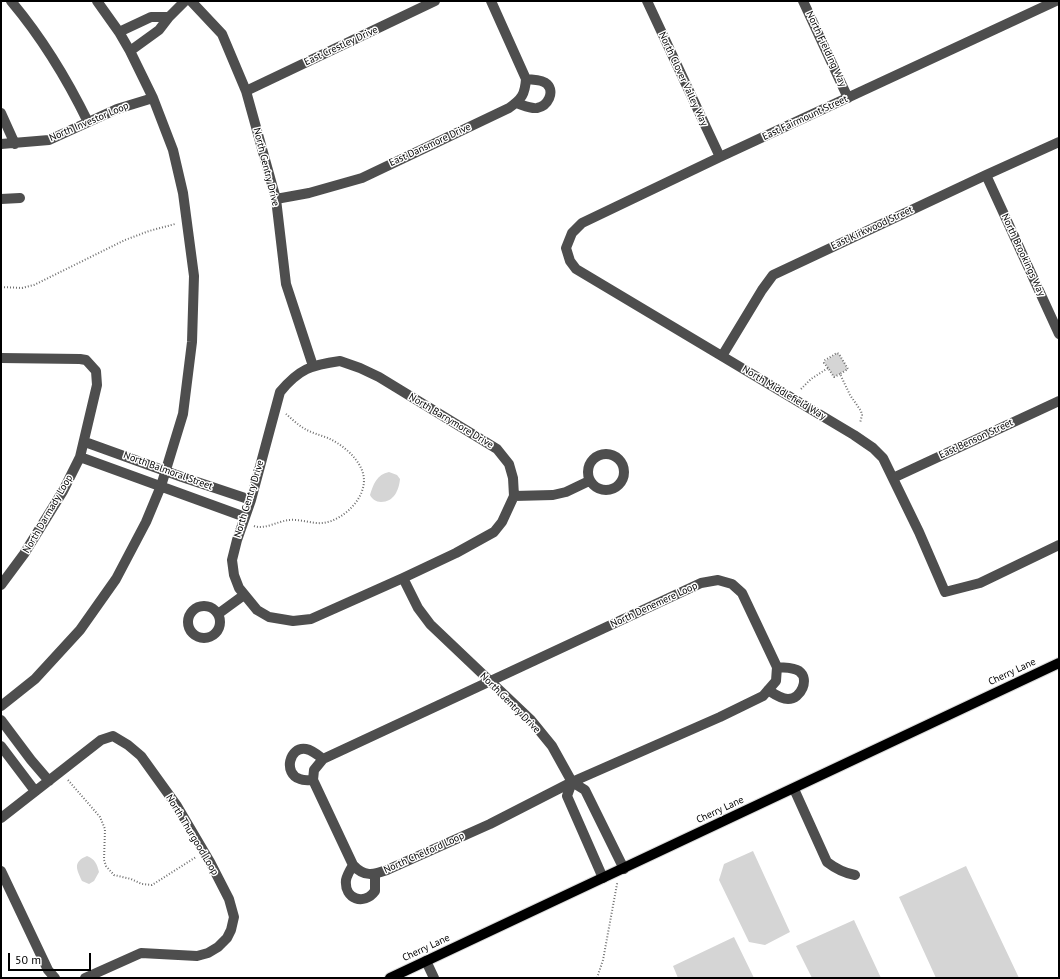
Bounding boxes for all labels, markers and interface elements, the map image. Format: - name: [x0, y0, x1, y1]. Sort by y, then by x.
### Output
- street label: North Fielding Way: [803, 9, 849, 89]
- street label: East Crestley Drive: [302, 24, 380, 68]
- street label: North Clover Valley Way: [656, 30, 710, 128]
- street label: East Fairmount Street: [760, 93, 850, 143]
- street label: North Investor Loop: [47, 100, 131, 144]
- street label: East Dansmore Drive: [387, 121, 473, 169]
- street label: North Gentry Drive: [250, 126, 282, 208]
- street label: East Kirkwood Street: [829, 204, 915, 252]
- street label: North Brookings Way: [999, 212, 1047, 298]
- street label: North Middlefield Way: [740, 363, 828, 423]
- street label: North Barrymore Drive: [407, 391, 495, 451]
- street label: East Benson Street: [937, 417, 1015, 461]
- street label: North Balmoral Street: [122, 449, 214, 493]
- street label: North Gentry Drive: [231, 459, 267, 539]
- street label: North Darmady Loop: [21, 473, 75, 555]
- street label: North Denemere Loop: [609, 580, 699, 630]
- street label: Cherry Lane: [986, 656, 1038, 688]
- street label: North Gentry Drive: [477, 670, 543, 736]
- street label: North Thurgood Loop: [163, 792, 221, 878]
- street label: Cherry Lane: [694, 794, 746, 826]
- street label: North Chelford Loop: [382, 830, 466, 876]
- street label: Cherry Lane: [400, 932, 452, 964]
- scale bar: [10, 945, 93, 971]
- text: 50 m: [15, 952, 41, 967]

